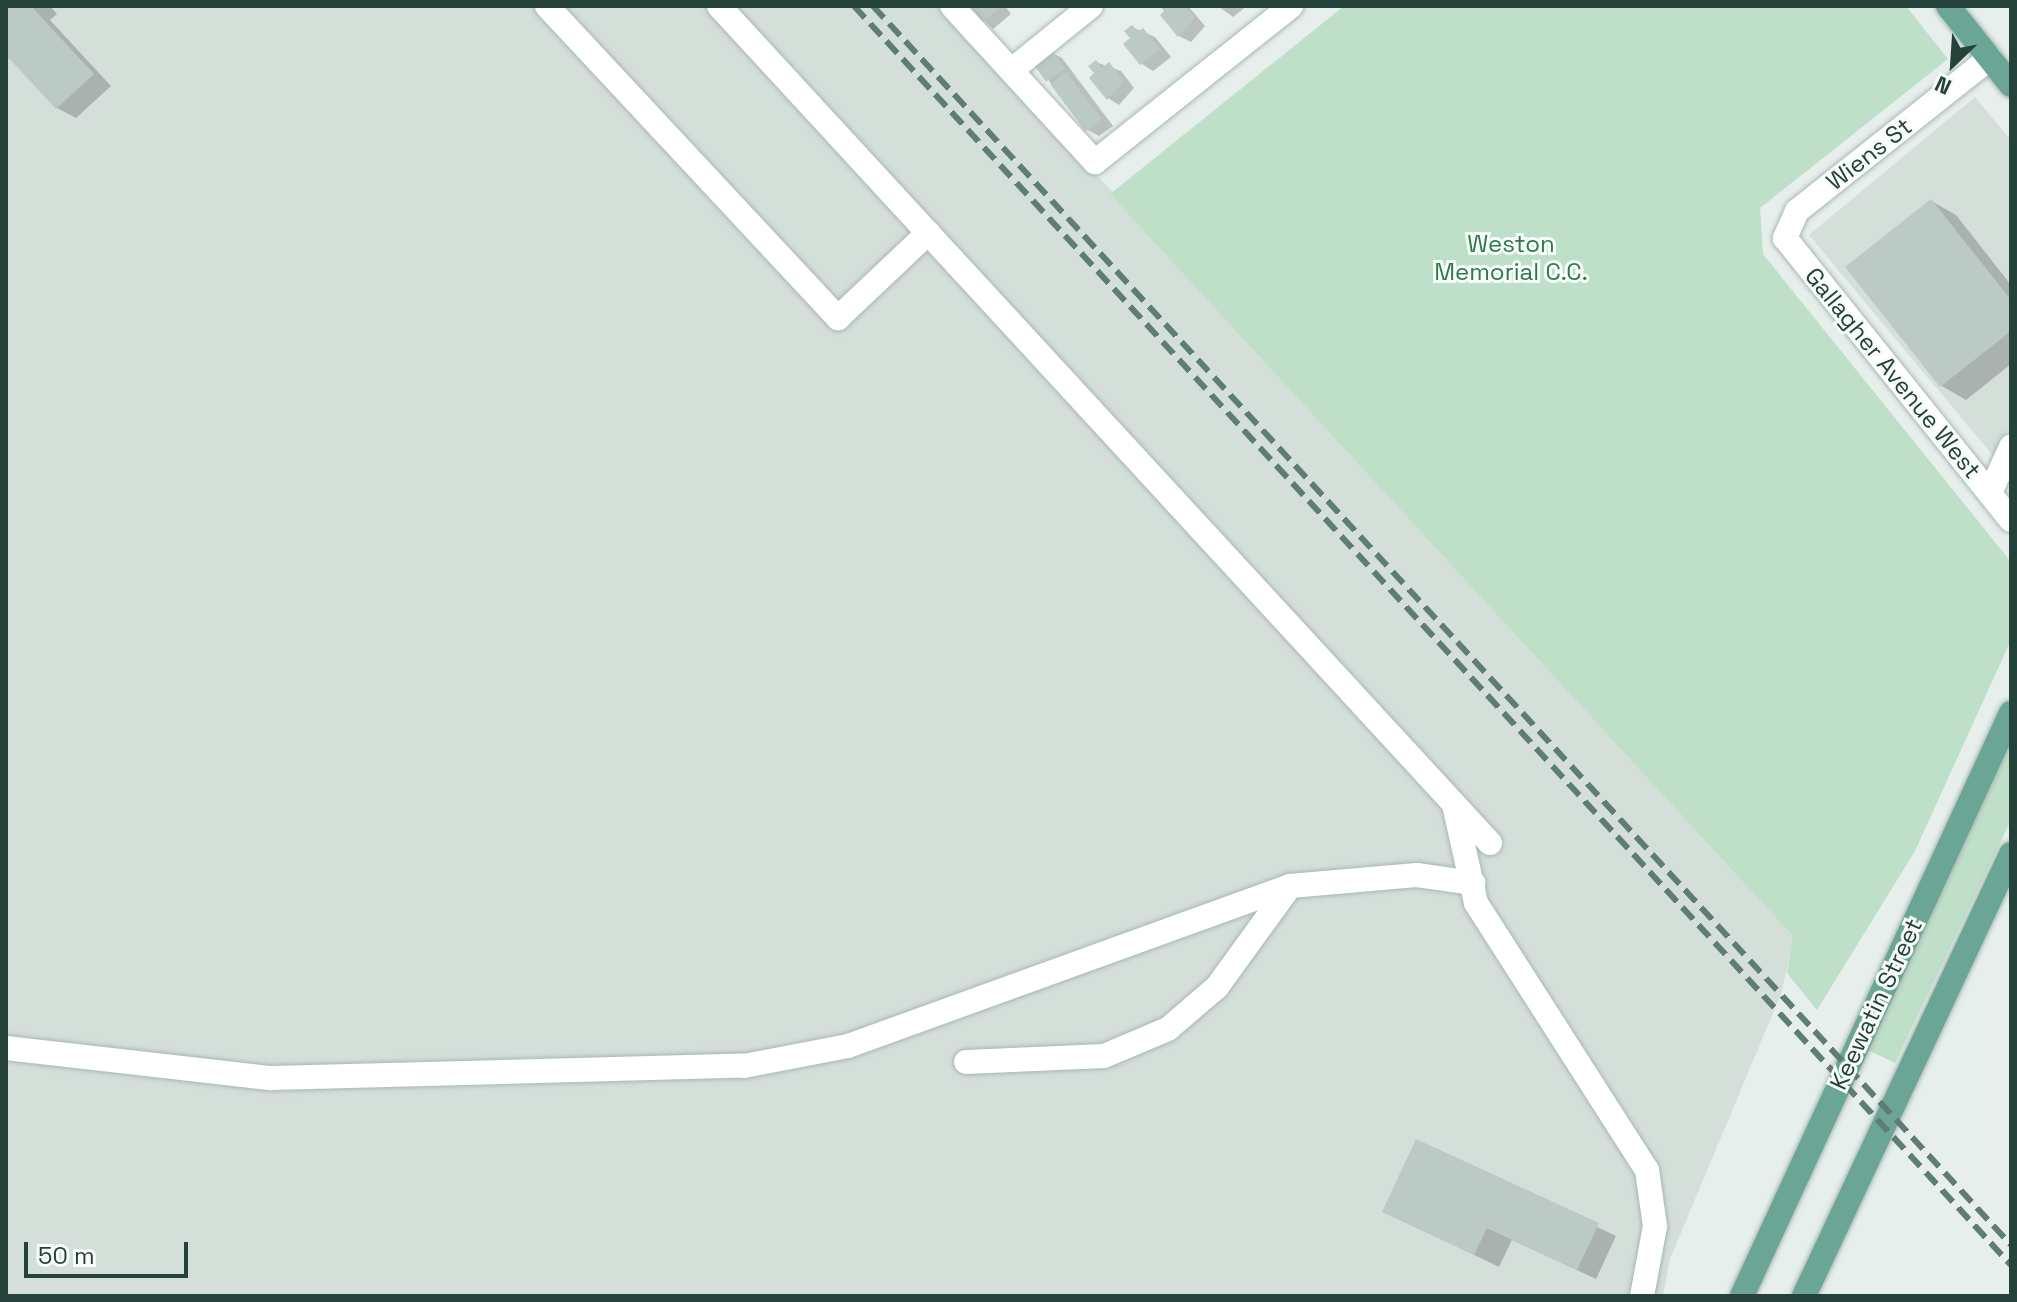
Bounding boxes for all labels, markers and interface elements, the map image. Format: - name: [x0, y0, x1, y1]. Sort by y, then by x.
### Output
- north arrow: [1913, 24, 1993, 104]
- text: N: [1930, 70, 1955, 102]
- street label: Wiens St: [1821, 112, 1917, 196]
- park label: Weston Memorial C.C.: [1434, 230, 1588, 286]
- street label: Gallagher Avenue West: [1799, 261, 1987, 485]
- street label: Keewatin Street: [1824, 914, 1928, 1094]
- scale bar: [28, 1226, 192, 1276]
- text: 50 m: [38, 1240, 95, 1271]

